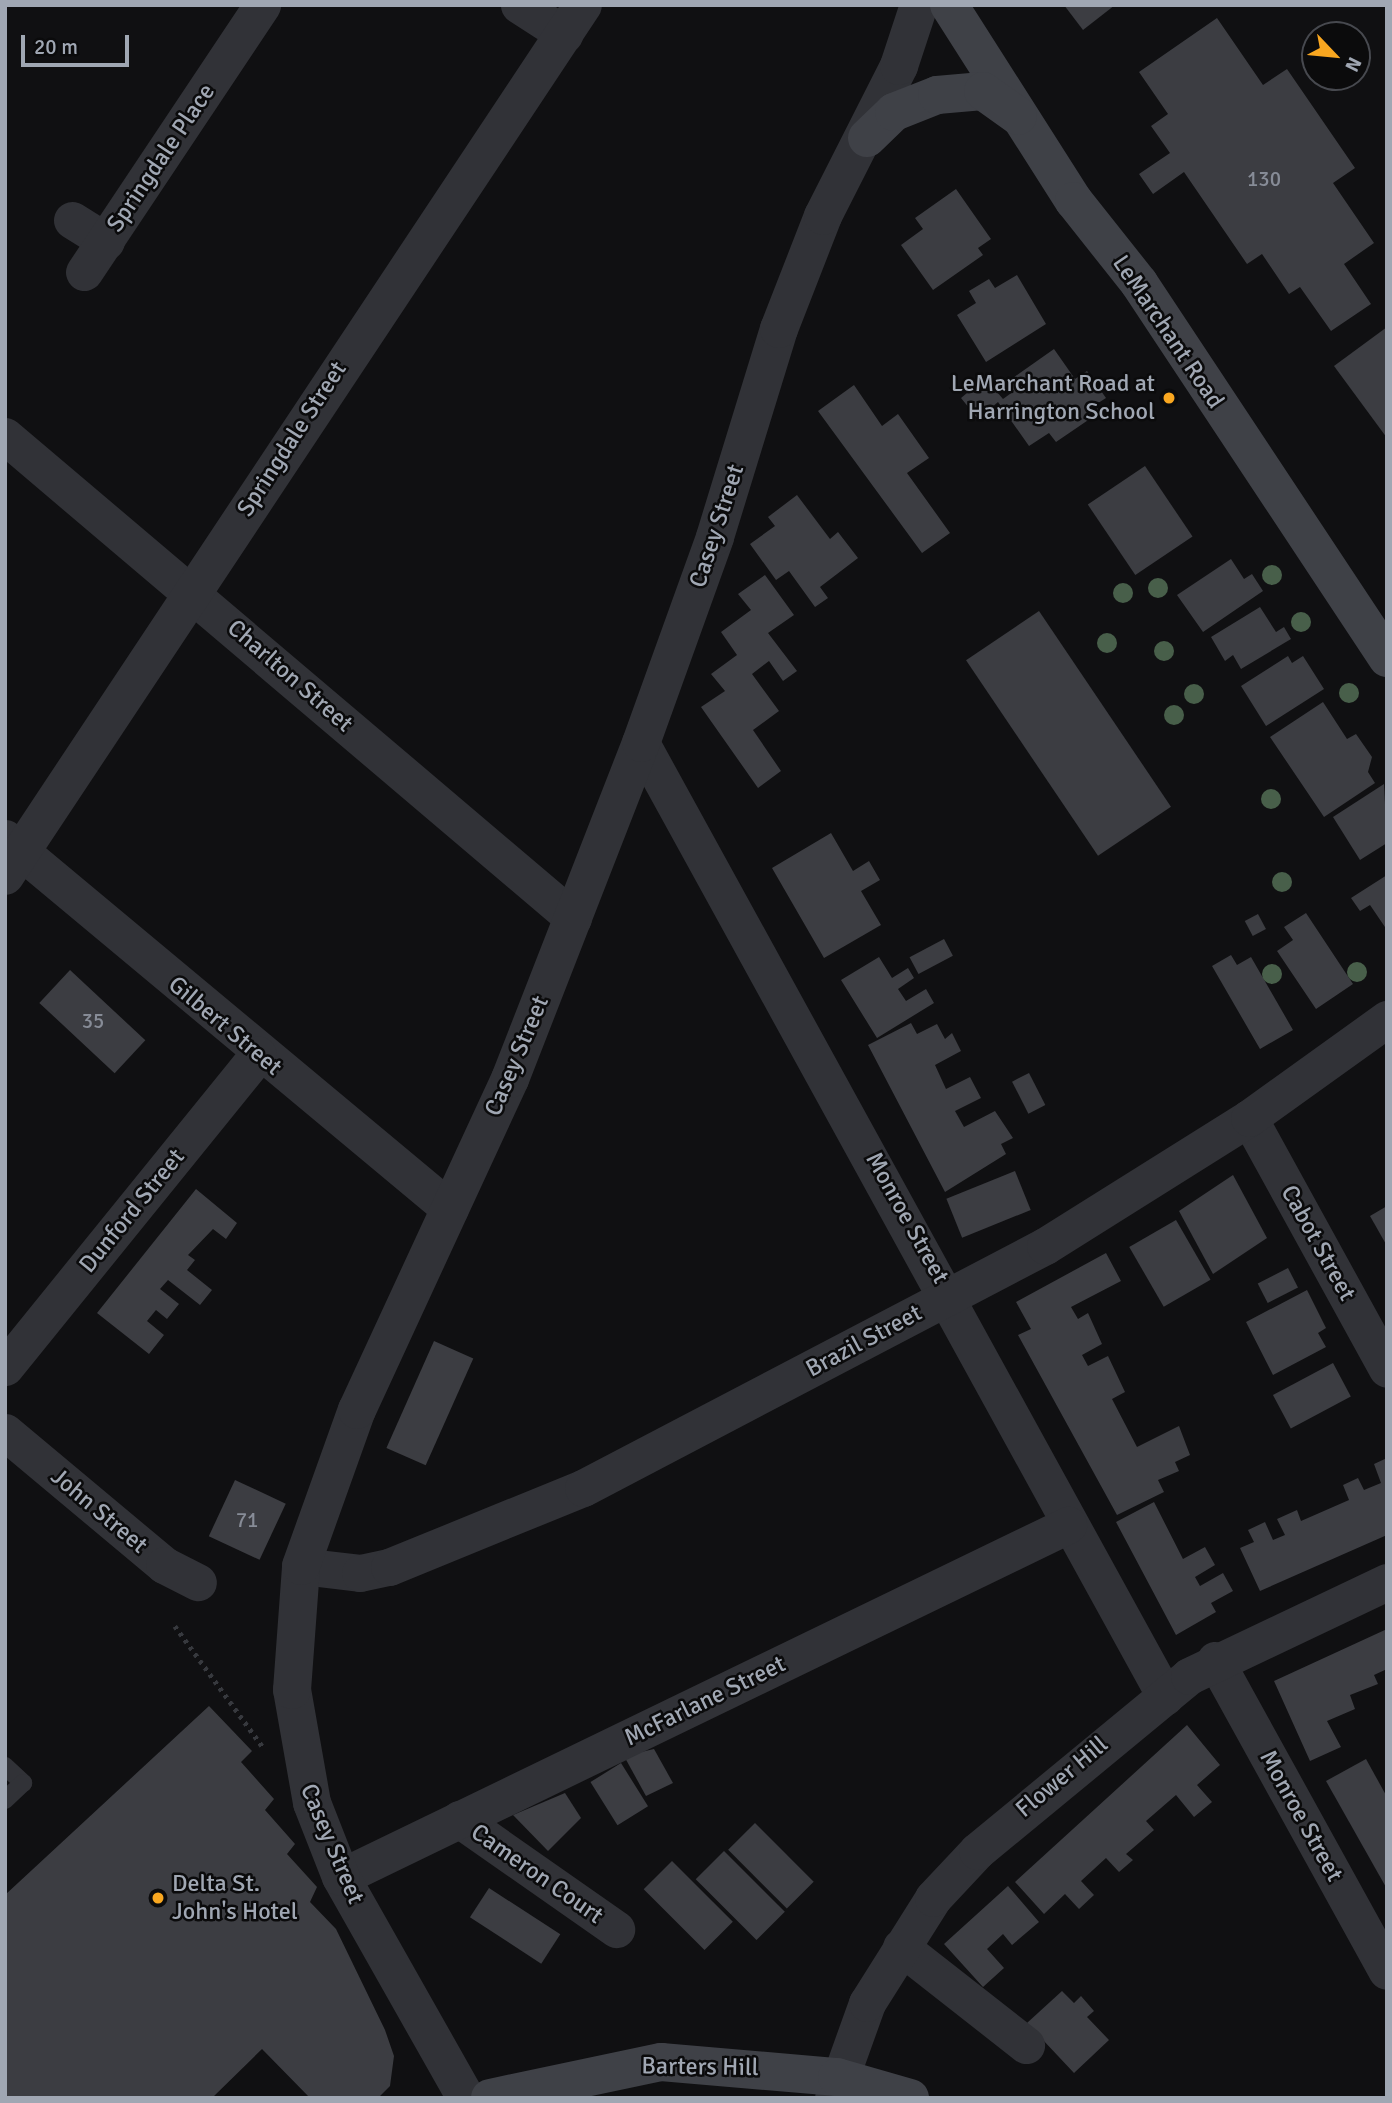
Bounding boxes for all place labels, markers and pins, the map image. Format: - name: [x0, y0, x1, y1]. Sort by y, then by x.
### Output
- place label: LeMarchant Road at Harrington School: [951, 370, 1155, 426]
- marker: LeMarchant Road at Harrington School: [1161, 390, 1177, 406]
- place label: Delta St. John's Hotel: [172, 1870, 298, 1926]
- marker: Delta St. John's Hotel: [150, 1890, 166, 1906]

